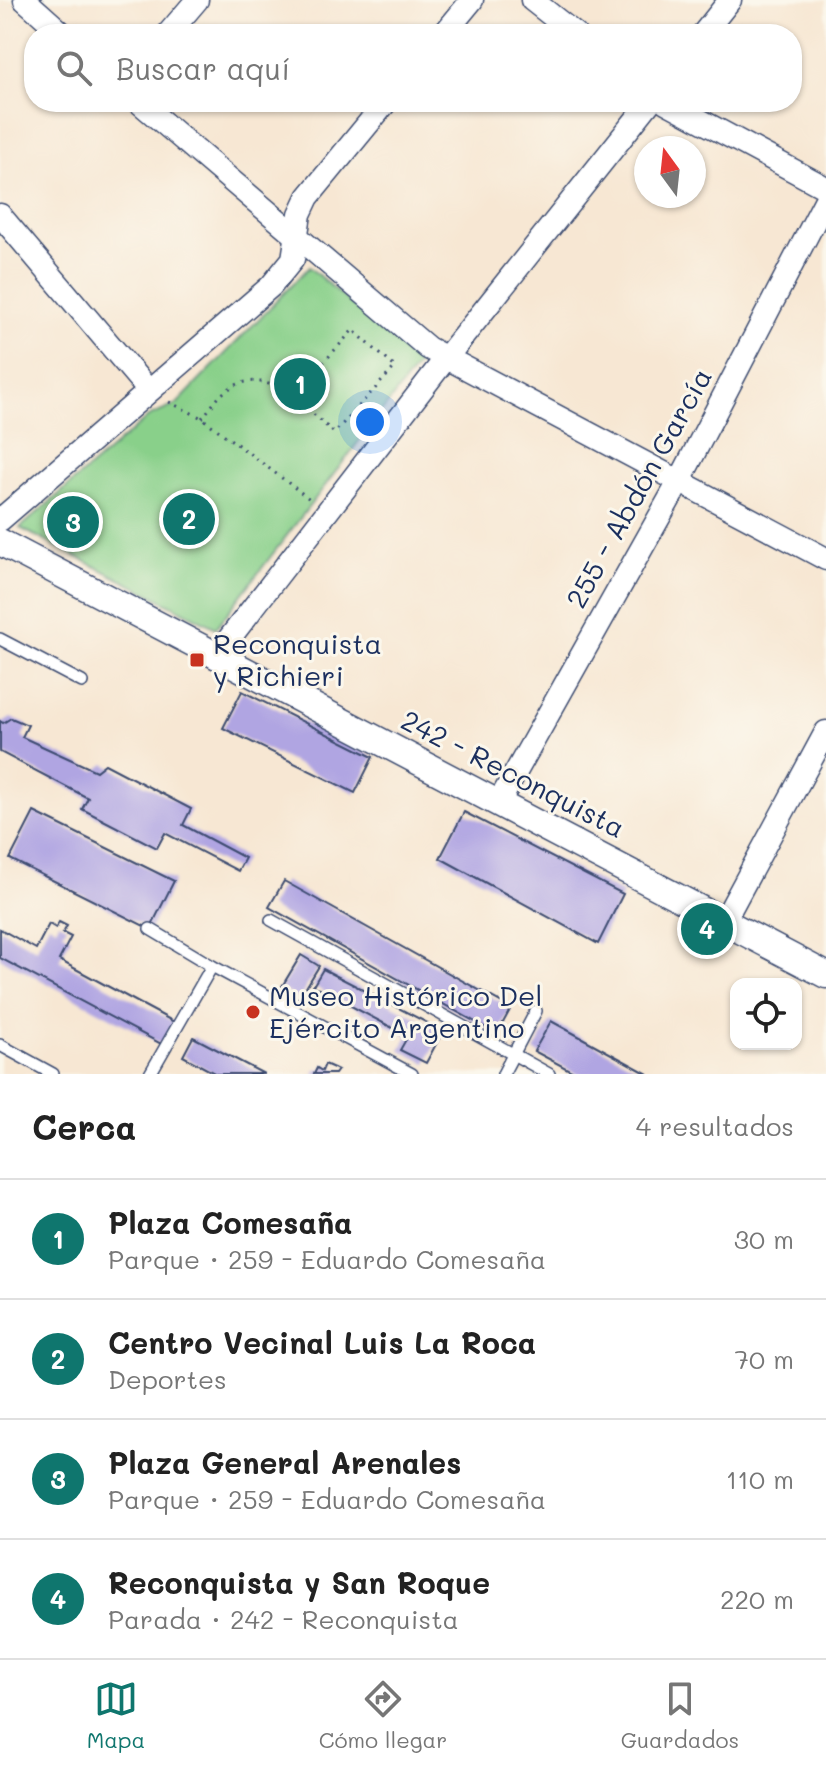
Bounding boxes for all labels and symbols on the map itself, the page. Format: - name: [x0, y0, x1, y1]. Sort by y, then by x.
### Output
- north arrow: [634, 136, 706, 208]
- pin: 1: [274, 354, 326, 414]
- street label: 255 - Abdón García: [557, 361, 719, 614]
- your location: [350, 402, 390, 442]
- pin: 2: [163, 489, 215, 549]
- pin: 3: [47, 492, 99, 552]
- place label: Reconquista y Richieri: [213, 625, 382, 693]
- marker: Reconquista y Richieri: [188, 651, 206, 669]
- street label: 242 - Reconquista: [395, 701, 631, 845]
- pin: 4: [681, 899, 733, 959]
- place label: Museo Histórico Del Ejército Argentino: [269, 977, 542, 1045]
- marker: Museo Histórico Del Ejército Argentino: [244, 1003, 262, 1021]

